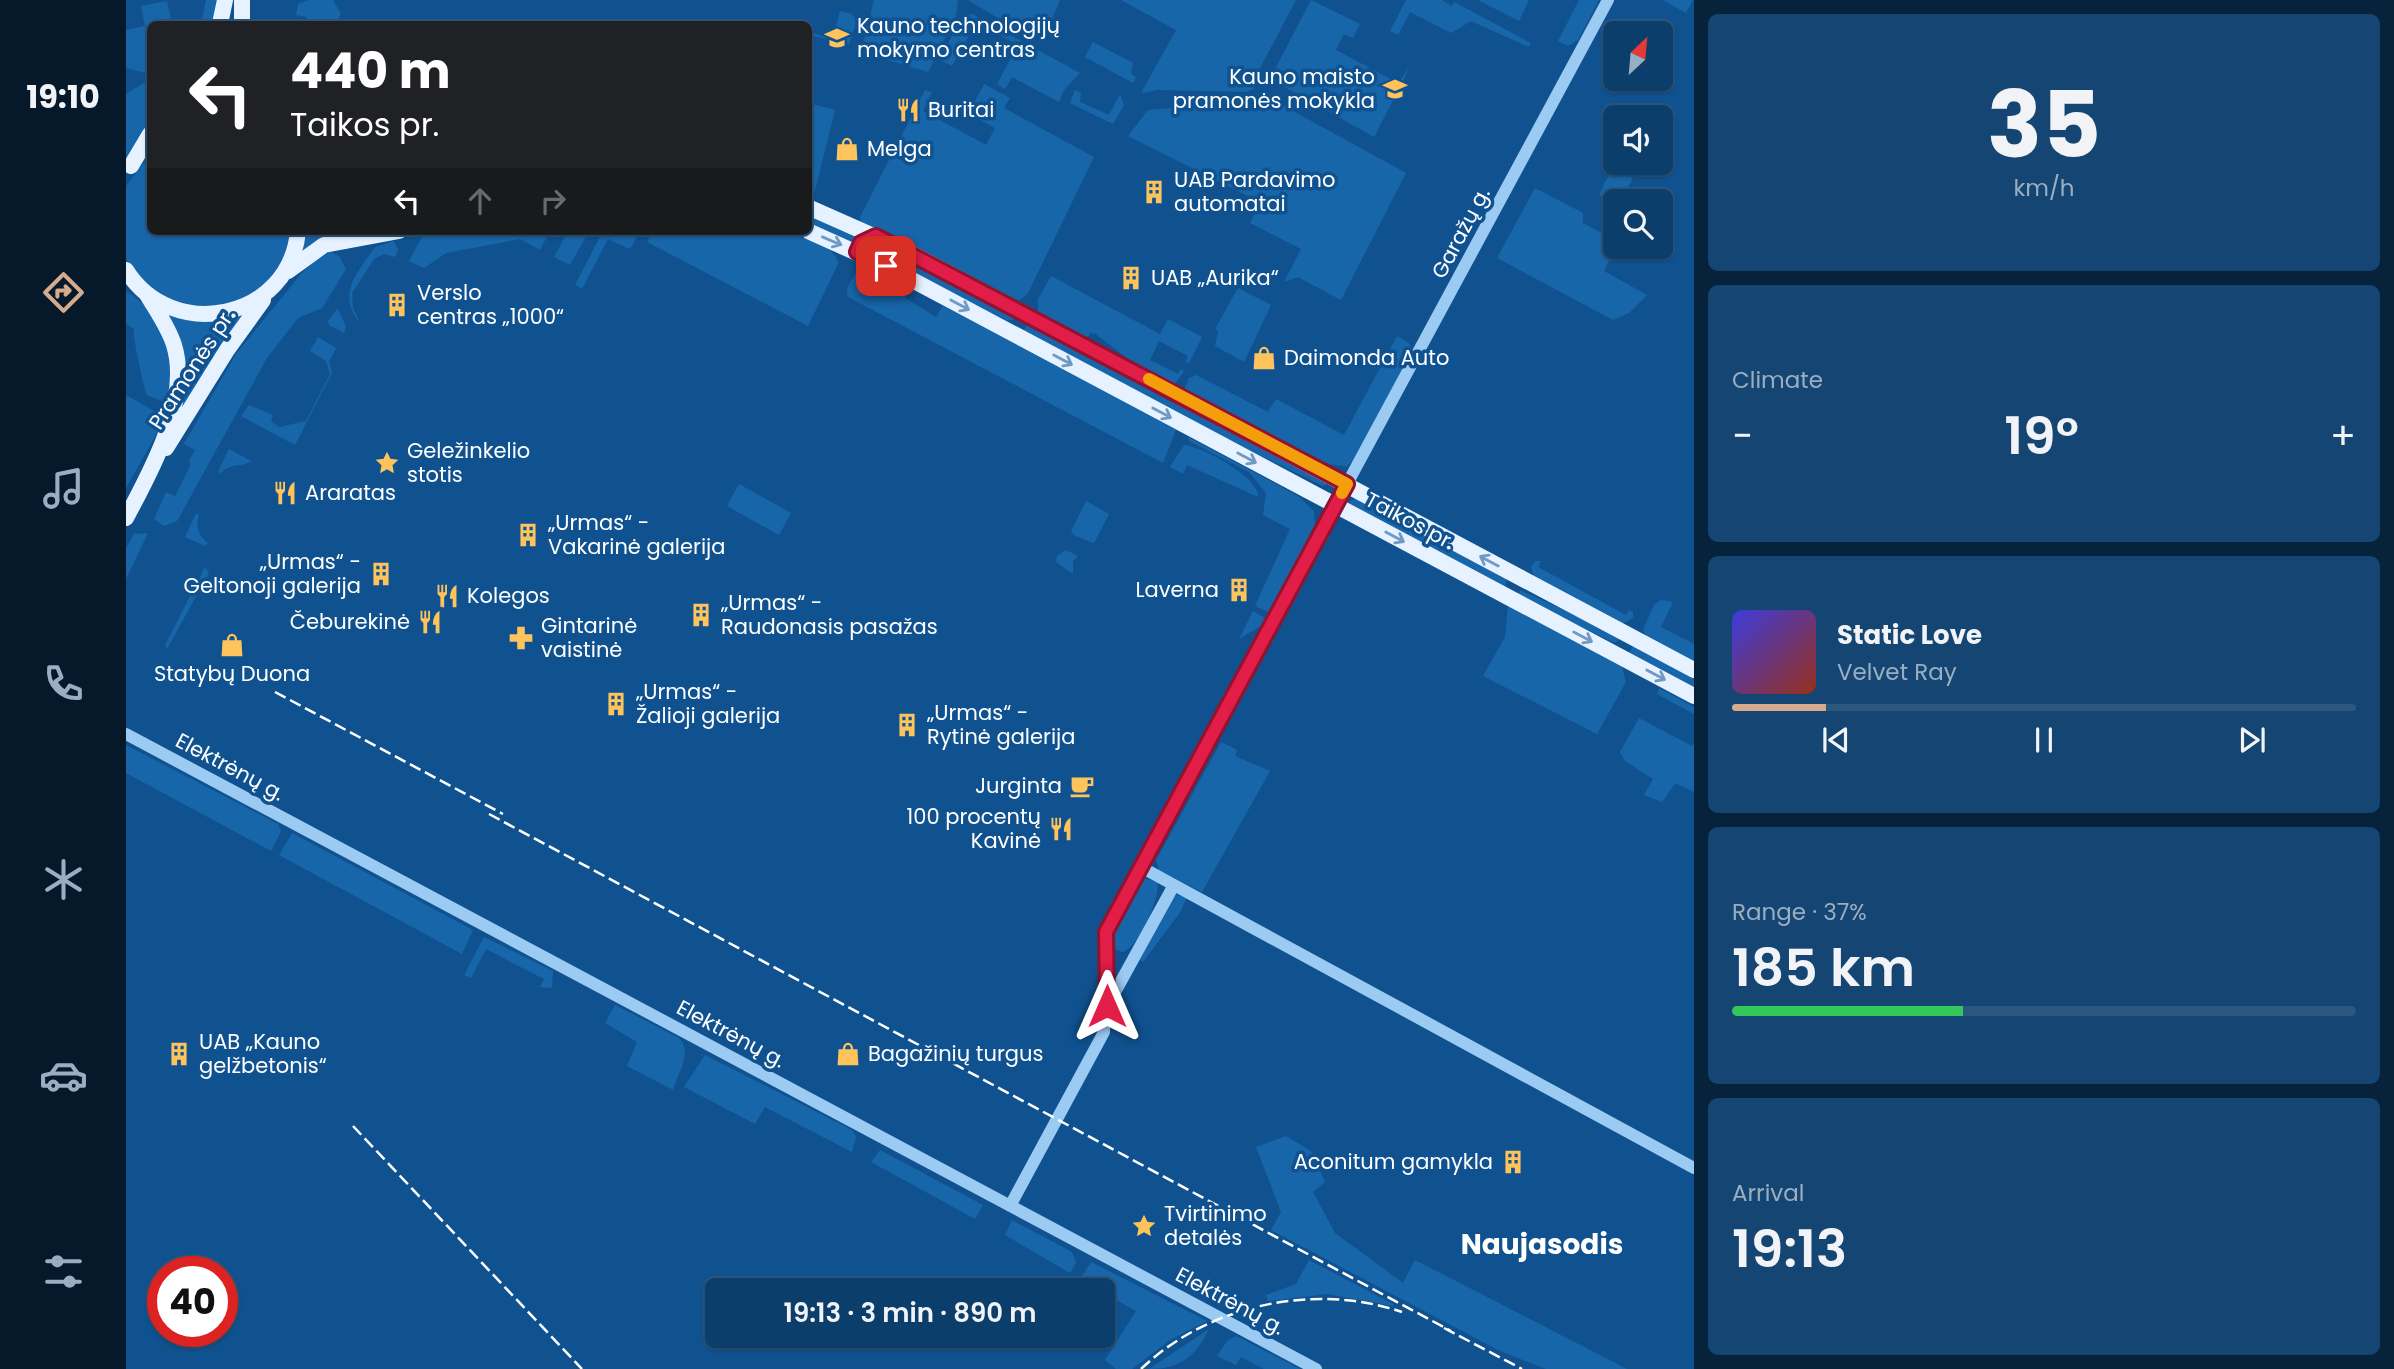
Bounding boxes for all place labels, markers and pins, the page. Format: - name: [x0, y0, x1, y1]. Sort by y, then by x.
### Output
- place label: Kauno technologijų mokymo centras: [857, 11, 1060, 64]
- school or university icon: Kauno technologijų mokymo centras: [823, 24, 851, 52]
- place label: Kauno maisto pramonės mokykla: [1173, 62, 1375, 115]
- school or university icon: Kauno maisto pramonės mokykla: [1381, 75, 1409, 103]
- place label: Buritai: [928, 95, 994, 124]
- restaurant icon: Buritai: [894, 96, 922, 124]
- place label: Melga: [867, 134, 932, 163]
- shop icon: Melga: [833, 135, 861, 163]
- place label: UAB Pardavimo automatai: [1174, 165, 1335, 218]
- building icon: UAB Pardavimo automatai: [1140, 178, 1168, 206]
- pin: [856, 236, 916, 296]
- place label: UAB „Aurika“: [1151, 263, 1279, 292]
- building icon: UAB „Aurika“: [1117, 264, 1145, 292]
- place label: Verslo centras „1000“: [417, 278, 564, 331]
- building icon: Verslo centras „1000“: [383, 291, 411, 319]
- place label: Daimonda Auto: [1284, 343, 1449, 372]
- shop icon: Daimonda Auto: [1250, 344, 1278, 372]
- place label: Geležinkelio stotis: [407, 436, 530, 489]
- place icon: Geležinkelio stotis: [373, 449, 401, 477]
- place label: Araratas: [305, 478, 396, 507]
- restaurant icon: Araratas: [271, 479, 299, 507]
- place label: „Urmas“ - Vakarinė galerija: [547, 508, 725, 561]
- building icon: „Urmas“ - Vakarinė galerija: [514, 521, 542, 549]
- place label: „Urmas“ - Geltonoji galerija: [184, 547, 361, 600]
- building icon: „Urmas“ - Geltonoji galerija: [367, 560, 395, 588]
- place label: Laverna: [1135, 575, 1219, 604]
- building icon: Laverna: [1225, 576, 1253, 604]
- place label: Kolegos: [467, 581, 550, 610]
- restaurant icon: Kolegos: [433, 582, 461, 610]
- place label: „Urmas“ - Raudonasis pasažas: [720, 588, 938, 641]
- building icon: „Urmas“ - Raudonasis pasažas: [687, 601, 715, 629]
- place label: Čeburekinė: [290, 607, 410, 636]
- restaurant icon: Čeburekinė: [416, 608, 444, 636]
- place label: Gintarinė vaistinė: [541, 611, 637, 664]
- pharmacy icon: Gintarinė vaistinė: [507, 624, 535, 652]
- shop icon: Statybų Duona: [218, 631, 246, 659]
- place label: Statybų Duona: [154, 659, 310, 688]
- place label: „Urmas“ - Žalioji galerija: [635, 677, 780, 730]
- building icon: „Urmas“ - Žalioji galerija: [602, 690, 630, 718]
- place label: „Urmas“ - Rytinė galerija: [926, 698, 1075, 751]
- building icon: „Urmas“ - Rytinė galerija: [893, 711, 921, 739]
- place label: Jurginta: [975, 771, 1062, 800]
- cafe icon: Jurginta: [1068, 772, 1096, 800]
- place label: 100 procentų Kavinė: [907, 802, 1041, 855]
- restaurant icon: 100 procentų Kavinė: [1047, 815, 1075, 843]
- place label: UAB „Kauno gelžbetonis“: [199, 1027, 327, 1080]
- place label: Bagažinių turgus: [868, 1039, 1043, 1068]
- building icon: UAB „Kauno gelžbetonis“: [165, 1040, 193, 1068]
- shop icon: Bagažinių turgus: [834, 1040, 862, 1068]
- place label: Aconitum gamykla: [1294, 1147, 1493, 1176]
- building icon: Aconitum gamykla: [1499, 1148, 1527, 1176]
- place label: Tvirtinimo detalės: [1164, 1199, 1267, 1252]
- place icon: Tvirtinimo detalės: [1130, 1212, 1158, 1240]

